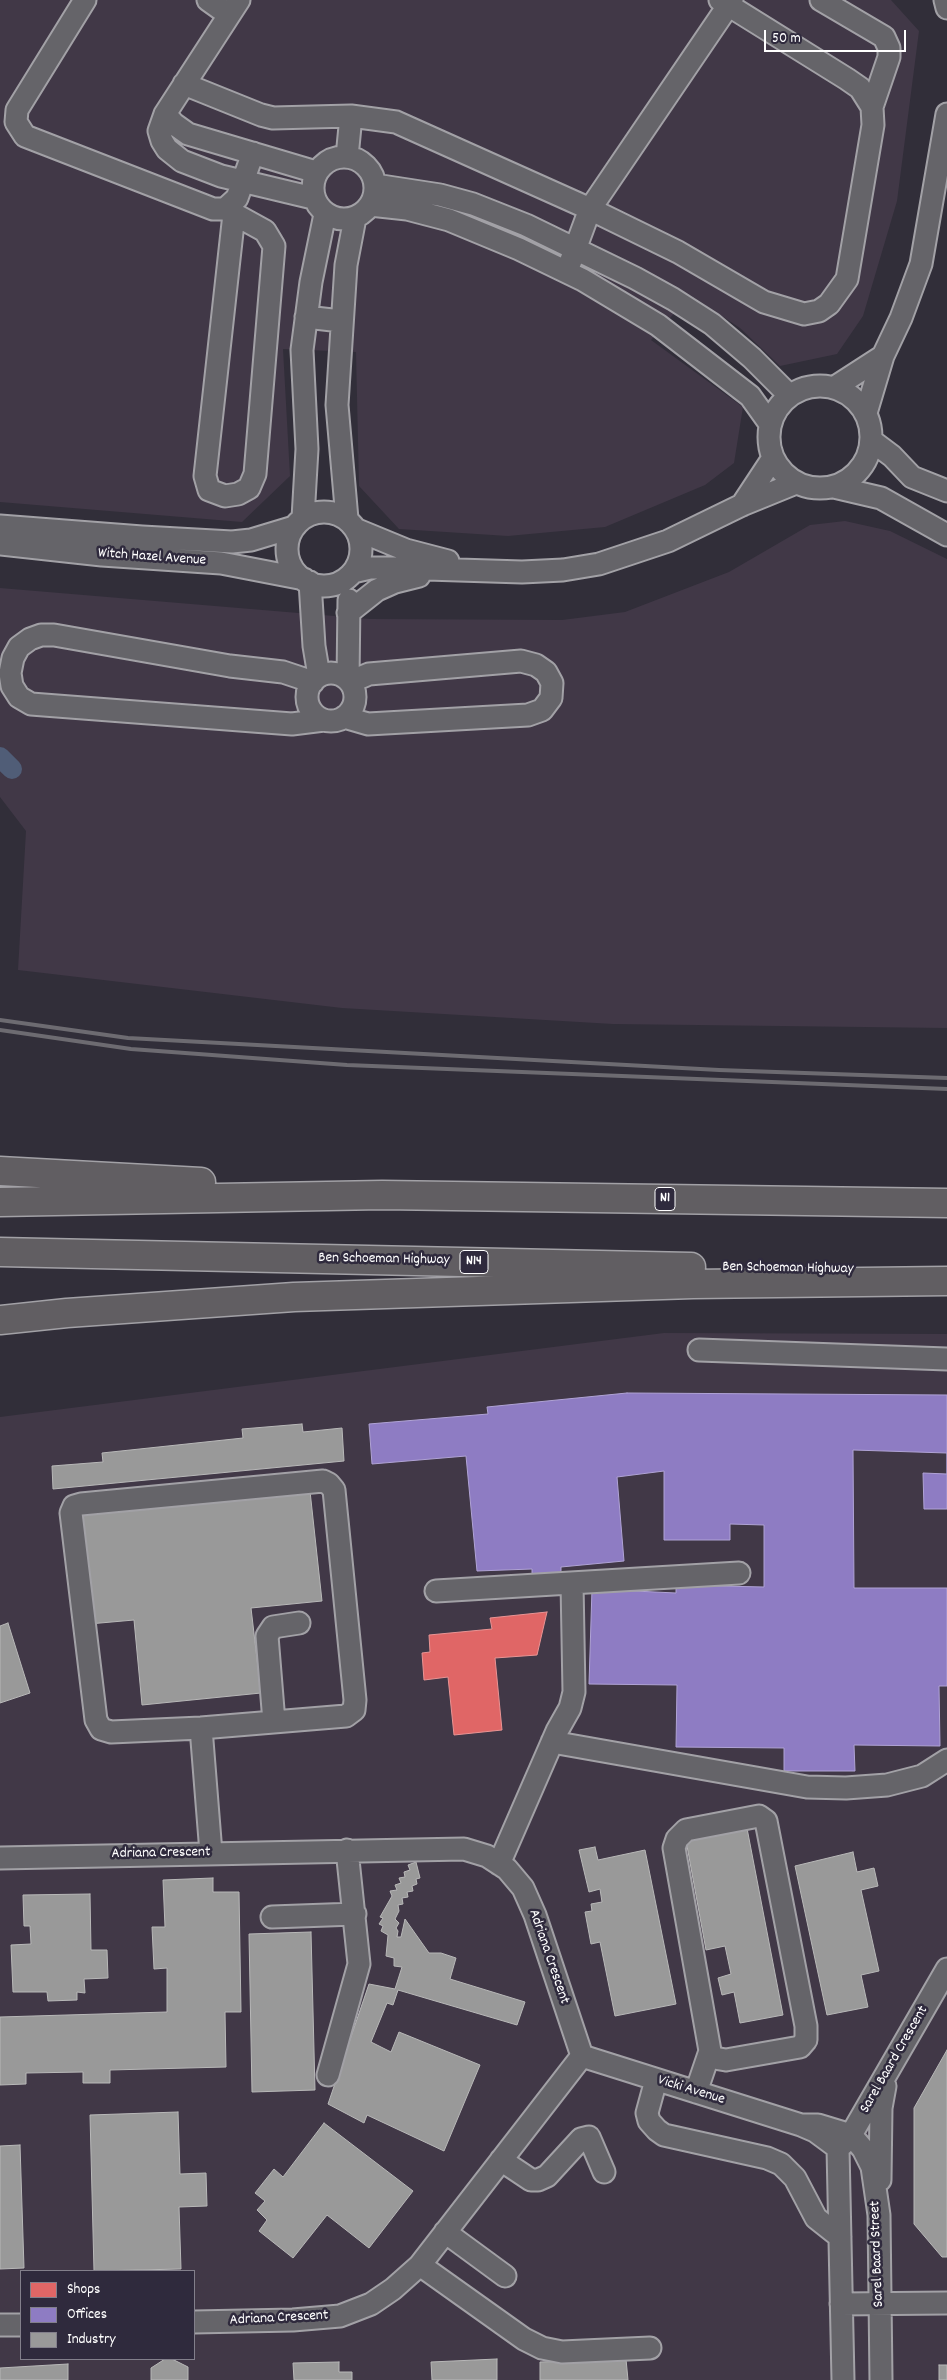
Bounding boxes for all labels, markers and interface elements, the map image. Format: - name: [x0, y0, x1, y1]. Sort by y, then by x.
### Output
- scale bar: [767, 20, 910, 52]
- text: 50 m: [772, 28, 801, 50]
- street label: Witch Hazel Avenue: [97, 545, 207, 571]
- road number: N1: [655, 1188, 675, 1210]
- street label: Ben Schoeman Highway: [318, 1250, 450, 1270]
- road number: N14: [460, 1250, 488, 1274]
- street label: Ben Schoeman Highway: [722, 1259, 854, 1279]
- street label: Adriana Crescent: [111, 1844, 211, 1864]
- street label: Adriana Crescent: [523, 1907, 573, 2007]
- street label: Sarel Baard Crescent: [857, 2003, 933, 2117]
- street label: Vicki Avenue: [655, 2072, 727, 2110]
- street label: Sarel Baard Street: [867, 2200, 889, 2308]
- legend: [20, 2270, 195, 2360]
- text: Shops: [67, 2279, 100, 2301]
- text: Offices: [67, 2304, 107, 2326]
- street label: Adriana Crescent: [229, 2307, 329, 2331]
- text: Industry: [67, 2329, 116, 2351]

